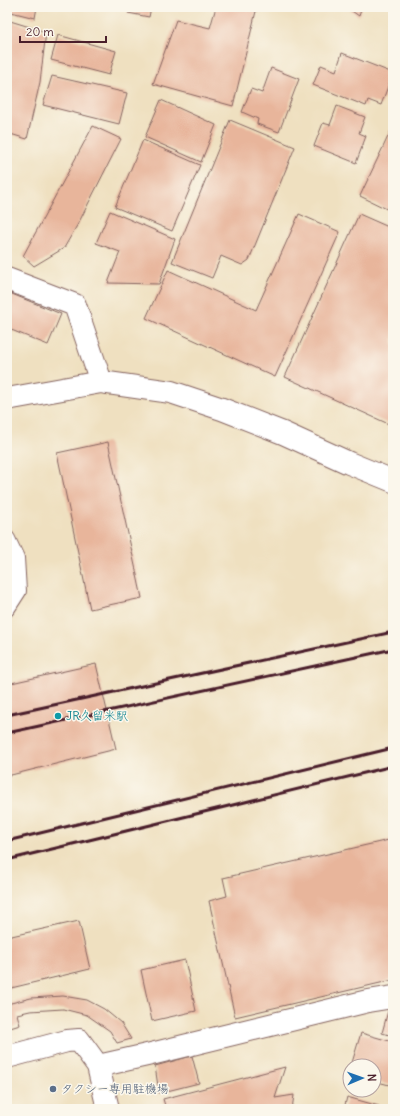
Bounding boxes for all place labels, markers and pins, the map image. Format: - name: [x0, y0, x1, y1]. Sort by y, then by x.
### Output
- place label: JR久留米駅: [66, 708, 128, 723]
- marker: JR久留米駅: [53, 711, 63, 721]
- place label: タクシー専用駐機場: [61, 1081, 169, 1096]
- marker: タクシー専用駐機場: [48, 1084, 58, 1094]

